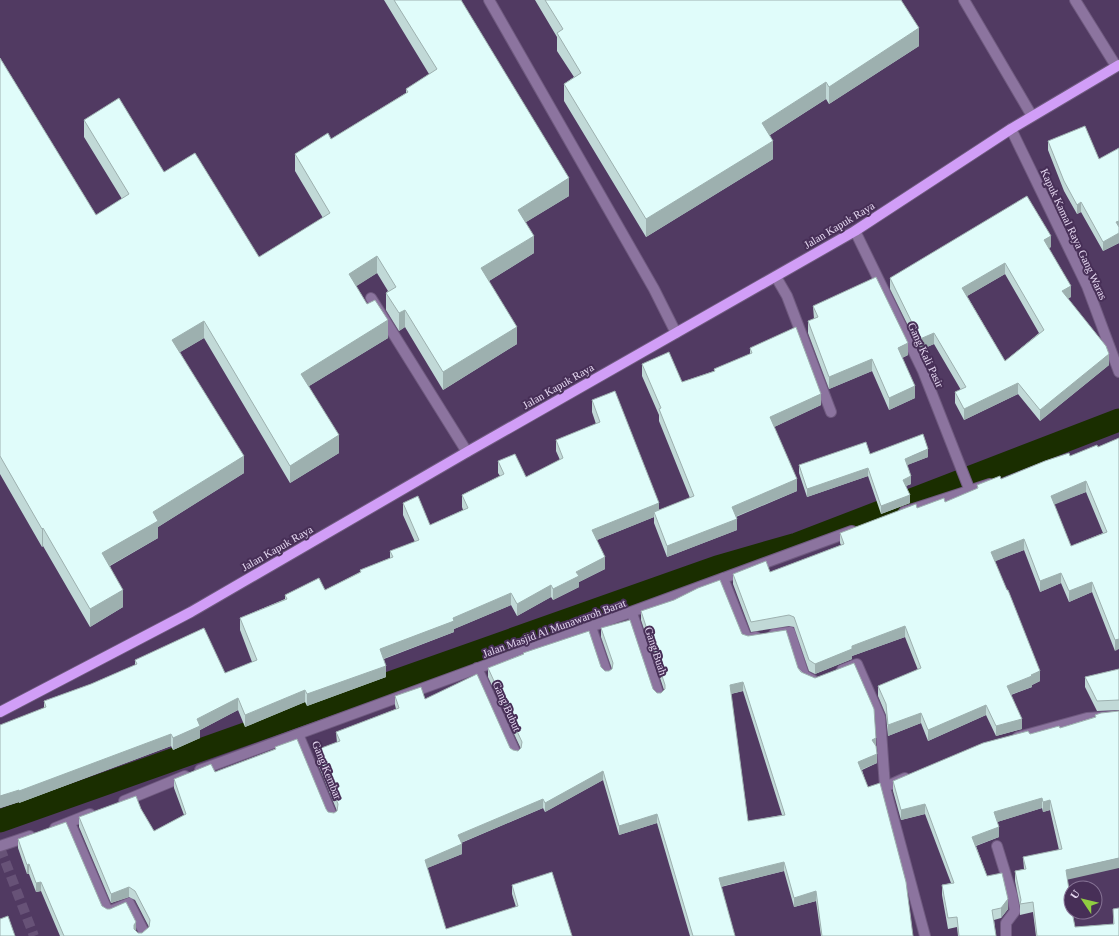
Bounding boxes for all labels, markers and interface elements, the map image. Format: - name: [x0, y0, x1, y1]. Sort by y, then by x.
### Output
- street label: Kapuk Kamal Raya Gang Waras: [1038, 167, 1110, 301]
- street label: Jalan Kapuk Raya: [802, 199, 876, 251]
- street label: Gang Kali Pasir: [906, 321, 946, 390]
- street label: Jalan Kapuk Raya: [520, 361, 596, 411]
- street label: Jalan Kapuk Raya: [239, 523, 315, 573]
- street label: Jalan Masjid Al Munawaroh Barat: [481, 596, 627, 660]
- street label: Gang Buah: [643, 625, 670, 677]
- street label: Gang Bubut: [491, 679, 523, 733]
- street label: Gang Kembar: [310, 739, 344, 801]
- north arrow: [1063, 880, 1103, 920]
- text: U: [1068, 888, 1082, 901]

